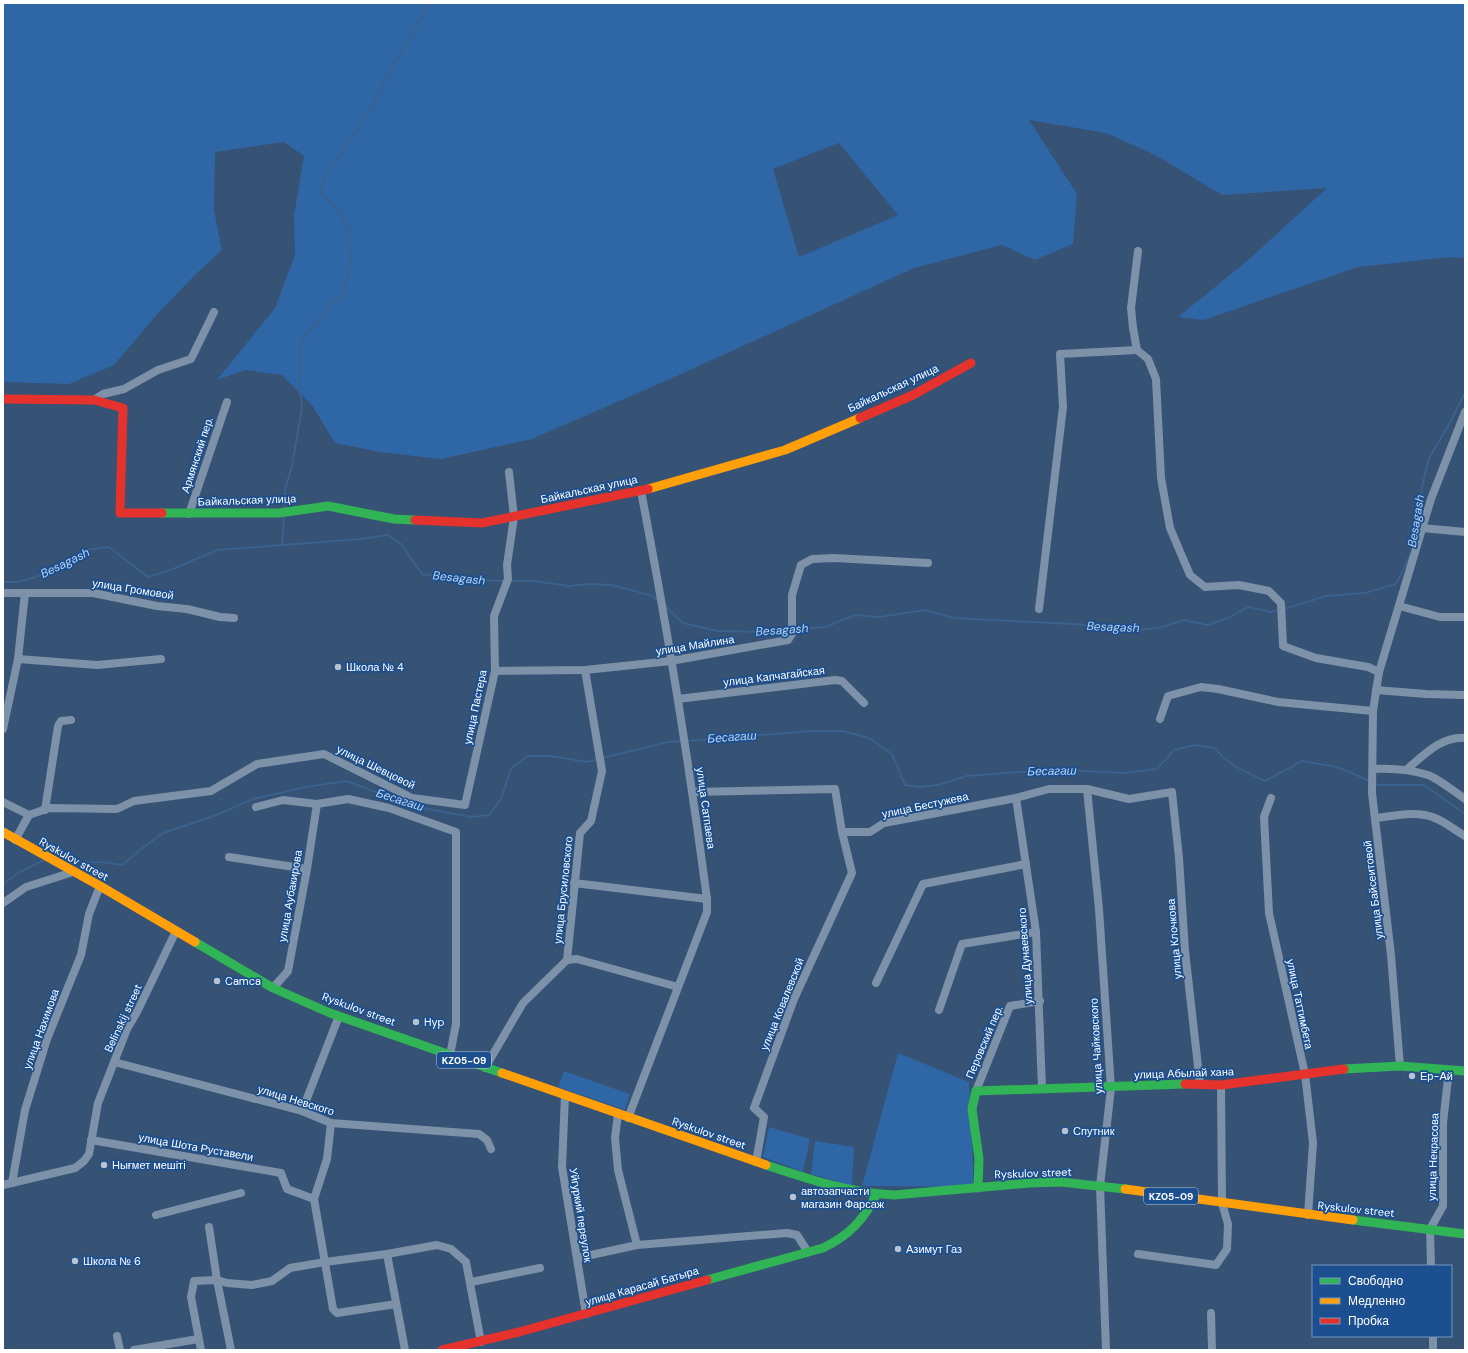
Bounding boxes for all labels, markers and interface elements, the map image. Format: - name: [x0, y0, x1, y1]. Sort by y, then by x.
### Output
- street label: Байкальская улица: [845, 360, 941, 415]
- street label: Армянский пер.: [178, 415, 216, 495]
- street label: Байкальская улица: [539, 472, 640, 506]
- street label: Байкальская улица: [197, 491, 297, 509]
- water label: Besagash: [1404, 493, 1428, 548]
- water label: Besagash: [38, 544, 92, 582]
- water label: Besagash: [432, 567, 486, 589]
- street label: улица Громовой: [91, 576, 175, 602]
- water label: Besagash: [1086, 618, 1140, 636]
- water label: Besagash: [755, 620, 809, 640]
- street label: улица Майлина: [655, 632, 736, 658]
- place label: Школа № 4: [346, 660, 404, 674]
- marker: Школа № 4: [333, 662, 343, 672]
- street label: улица Капчагайская: [722, 663, 826, 689]
- street label: улица Пастера: [460, 668, 490, 746]
- water label: Бесагаш: [707, 727, 757, 747]
- street label: улица Шевцовой: [335, 742, 417, 792]
- water label: Бесагаш: [1027, 763, 1077, 779]
- street label: улица Сатпаева: [693, 766, 719, 851]
- water label: Бесагаш: [374, 785, 426, 815]
- street label: улица Бестужева: [880, 789, 970, 821]
- street label: Ryskulov street: [37, 834, 111, 884]
- street label: улица Брусиловского: [550, 835, 576, 945]
- street label: улица Байсеитовой: [1360, 840, 1386, 940]
- street label: улица Аубакирова: [275, 848, 305, 943]
- street label: улица Клочкова: [1163, 897, 1184, 980]
- street label: улица Дунаевского: [1015, 907, 1035, 1005]
- street label: улица Ковалевской: [757, 956, 807, 1052]
- street label: улица Таттимбета: [1284, 958, 1317, 1051]
- place label: Camca: [225, 974, 261, 988]
- marker: Camca: [212, 976, 222, 986]
- street label: Belinskij street: [101, 982, 145, 1054]
- street label: улица Нахимова: [20, 986, 62, 1071]
- street label: Ryskulov street: [320, 989, 398, 1029]
- street label: улица Чайковского: [1086, 998, 1106, 1094]
- street label: Перовский пер.: [962, 1003, 1006, 1081]
- place label: Hyp: [424, 1015, 445, 1029]
- marker: Hyp: [411, 1017, 421, 1027]
- road number: KZ05-09: [437, 1052, 491, 1068]
- street label: улица Абылай хана: [1134, 1064, 1235, 1082]
- place label: Ер-Ай: [1420, 1069, 1453, 1083]
- marker: Ер-Ай: [1407, 1071, 1417, 1081]
- street label: улица Невского: [256, 1082, 336, 1118]
- street label: улица Некрасова: [1424, 1112, 1442, 1201]
- street label: Ryskulov street: [670, 1114, 748, 1152]
- place label: Спутник: [1073, 1124, 1115, 1138]
- marker: Спутник: [1060, 1126, 1070, 1136]
- street label: улица Шота Руставели: [137, 1130, 255, 1164]
- place label: Нығмет мешіті: [112, 1158, 186, 1172]
- marker: Нығмет мешіті: [99, 1160, 109, 1170]
- street label: Ryskulov street: [994, 1165, 1072, 1181]
- street label: Уйгуркий переулок: [567, 1167, 595, 1263]
- place label: автозапчасти магазин Фарсаж: [801, 1184, 885, 1211]
- road number: KZ05-09: [1144, 1188, 1198, 1204]
- marker: автозапчасти магазин Фарсаж: [788, 1192, 798, 1202]
- street label: Ryskulov street: [1317, 1198, 1395, 1220]
- place label: Азимут Газ: [906, 1242, 962, 1256]
- marker: Азимут Газ: [893, 1244, 903, 1254]
- place label: Школа № 6: [83, 1254, 141, 1268]
- marker: Школа № 6: [70, 1256, 80, 1266]
- street label: улица Карасай Батыра: [584, 1263, 701, 1309]
- legend: [1312, 1265, 1452, 1337]
- text: Свободно: [1348, 1273, 1403, 1289]
- text: Медленно: [1348, 1293, 1405, 1309]
- text: Пробка: [1348, 1313, 1389, 1329]

